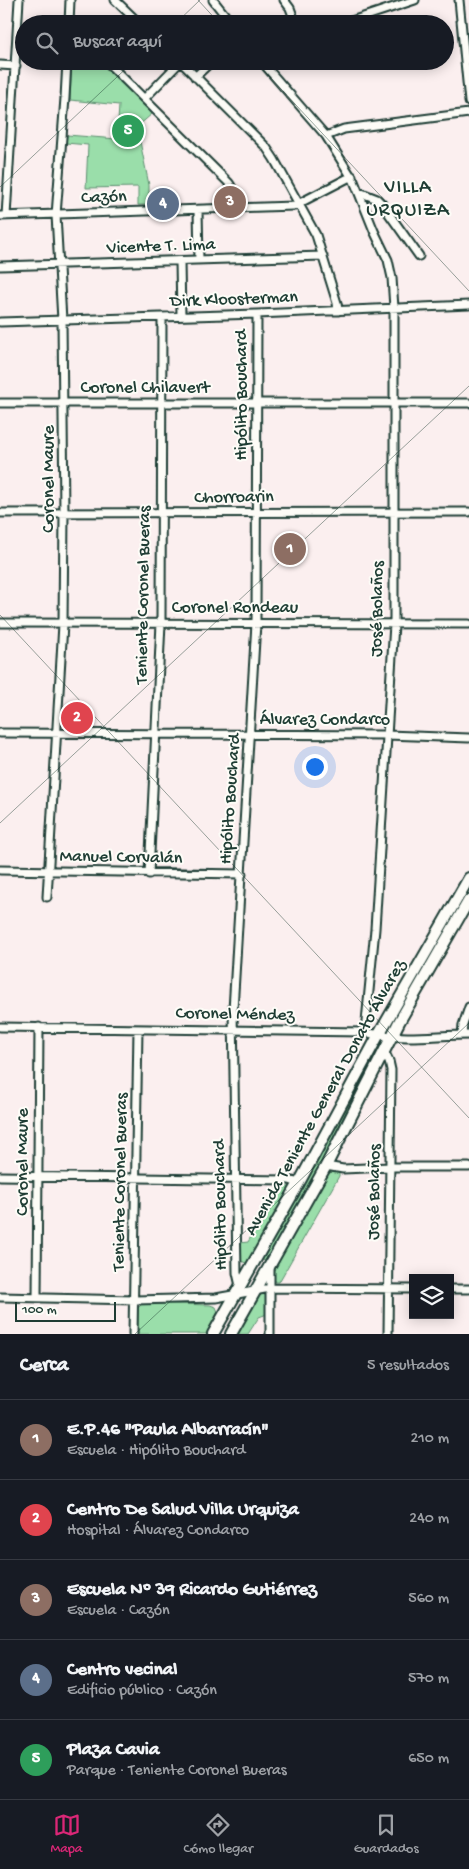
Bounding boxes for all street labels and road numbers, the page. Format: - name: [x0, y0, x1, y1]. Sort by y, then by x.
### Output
- street label: Cazón: [81, 187, 128, 209]
- street label: Vicente T. Lima: [105, 235, 217, 259]
- street label: Dirk Kloosterman: [169, 287, 299, 313]
- street label: Hipólito Bouchard: [232, 328, 253, 460]
- street label: Coronel Chilavert: [80, 378, 211, 399]
- street label: Coronel Maure: [39, 425, 60, 533]
- street label: Chorroarin: [194, 487, 274, 509]
- street label: Teniente Coronel Bueras: [132, 504, 156, 685]
- street label: José Bolaños: [367, 559, 389, 657]
- street label: Coronel Rondeau: [172, 598, 299, 619]
- street label: Álvarez Condarco: [260, 709, 390, 731]
- street label: Hipólito Bouchard: [216, 732, 246, 865]
- street label: Manuel Corvalán: [59, 846, 183, 870]
- street label: Avenida Teniente General Donato Álvarez: [240, 955, 411, 1240]
- street label: Coronel Méndez: [175, 1003, 296, 1027]
- street label: Teniente Coronel Bueras: [109, 1091, 133, 1272]
- street label: Coronel Maure: [13, 1108, 34, 1216]
- street label: Hipólito Bouchard: [209, 1138, 233, 1271]
- street label: José Bolaños: [364, 1142, 386, 1240]

